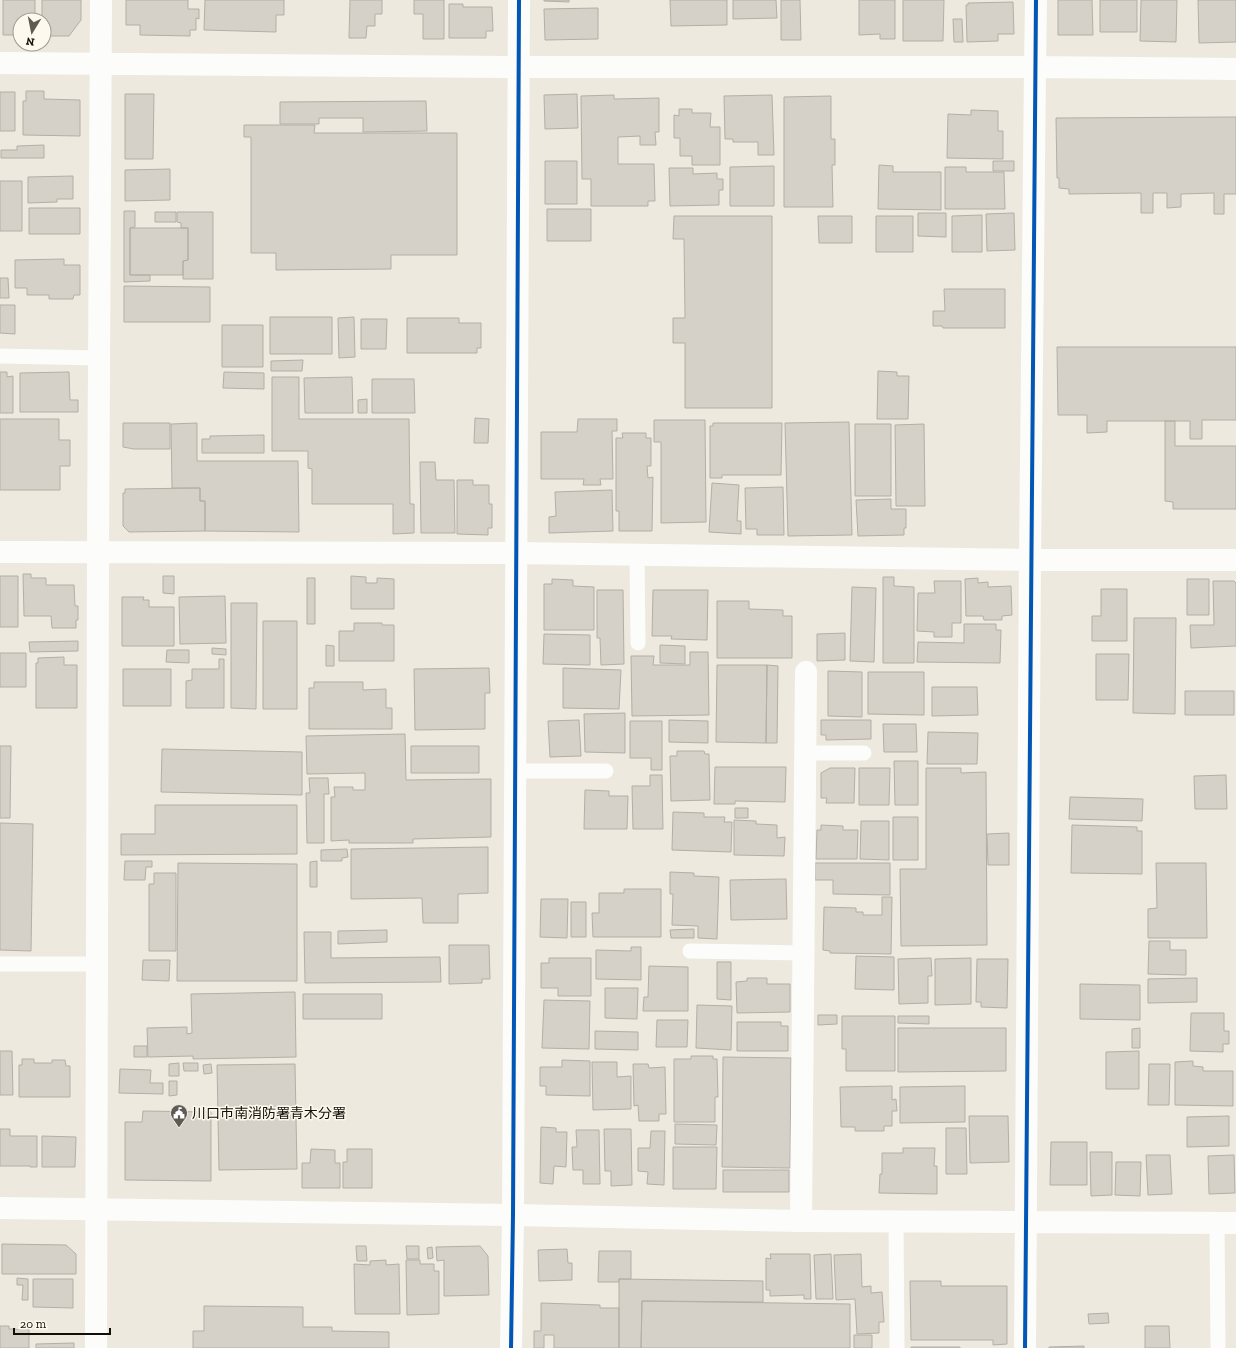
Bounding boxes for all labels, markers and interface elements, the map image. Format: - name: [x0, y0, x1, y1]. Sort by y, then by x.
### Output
- north arrow: [12, 12, 52, 52]
- text: N: [24, 34, 36, 48]
- public building icon: 川口市南消防署青木分署: [169, 1103, 189, 1128]
- place label: 川口市南消防署青木分署: [192, 1105, 346, 1122]
- scale bar: [14, 1310, 110, 1336]
- text: 20 m: [20, 1317, 47, 1331]

